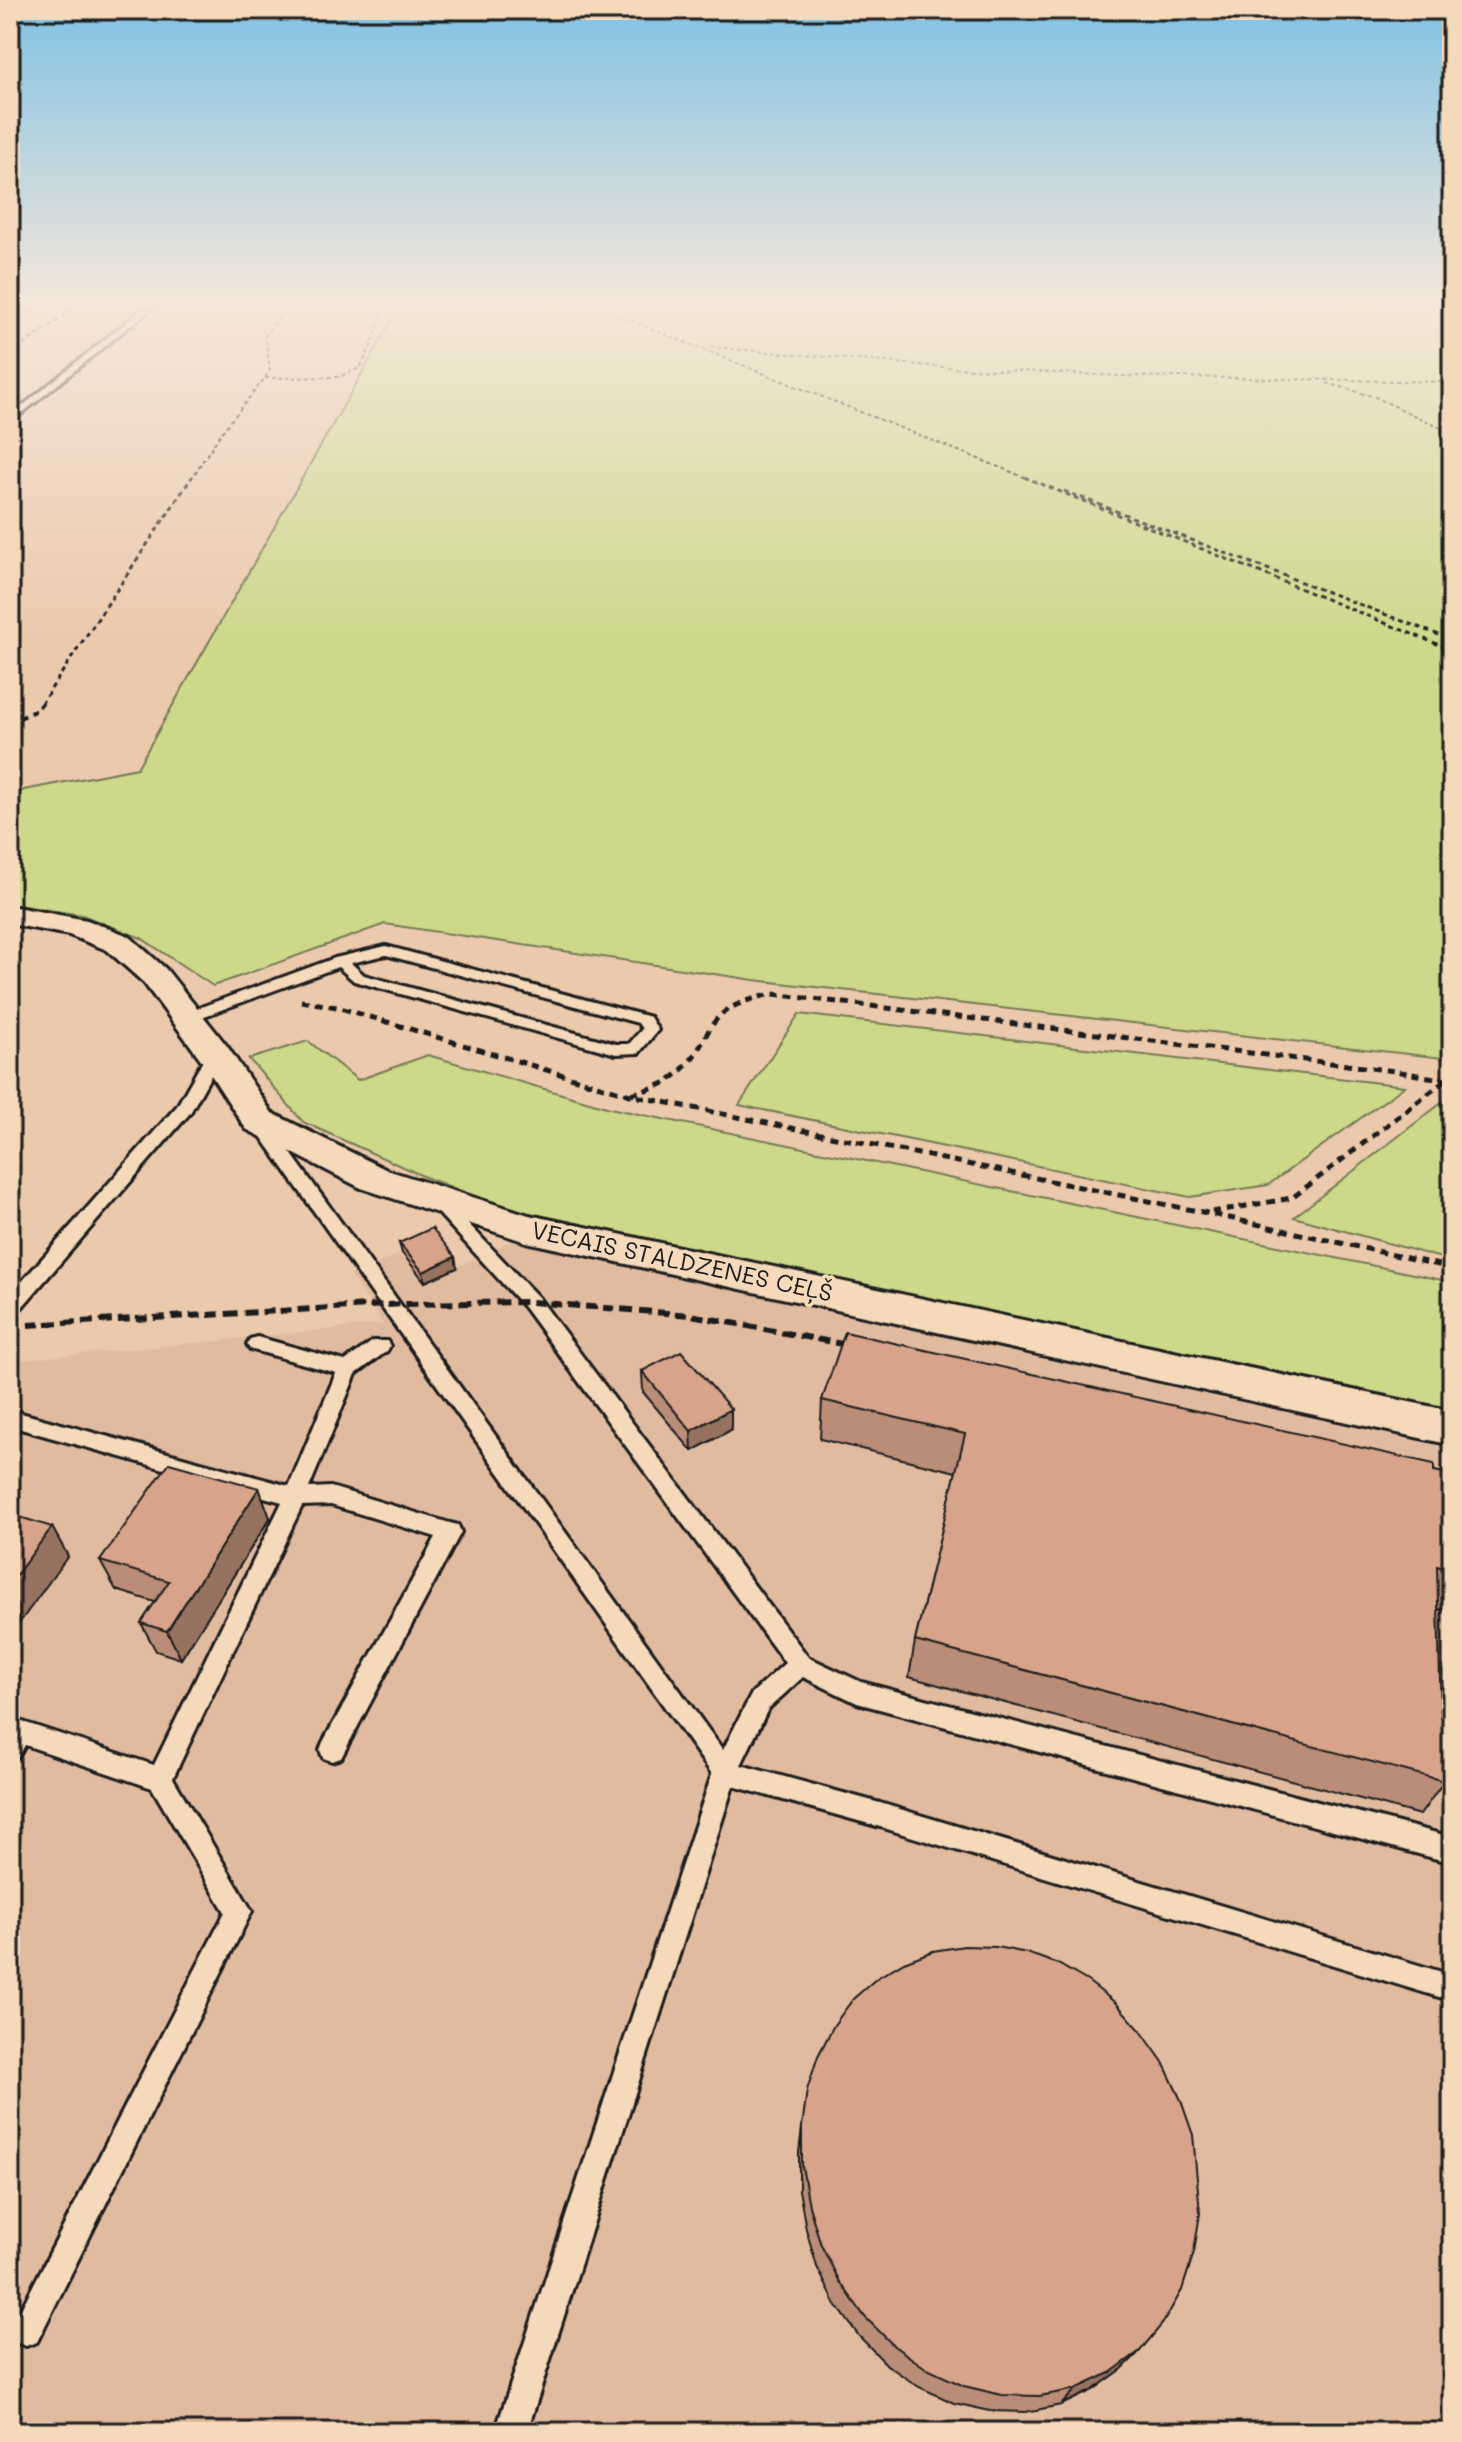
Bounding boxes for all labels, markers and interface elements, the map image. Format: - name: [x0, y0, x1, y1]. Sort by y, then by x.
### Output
- street label: VECAIS STALDZENES CEĻŠ: [529, 1213, 836, 1309]

